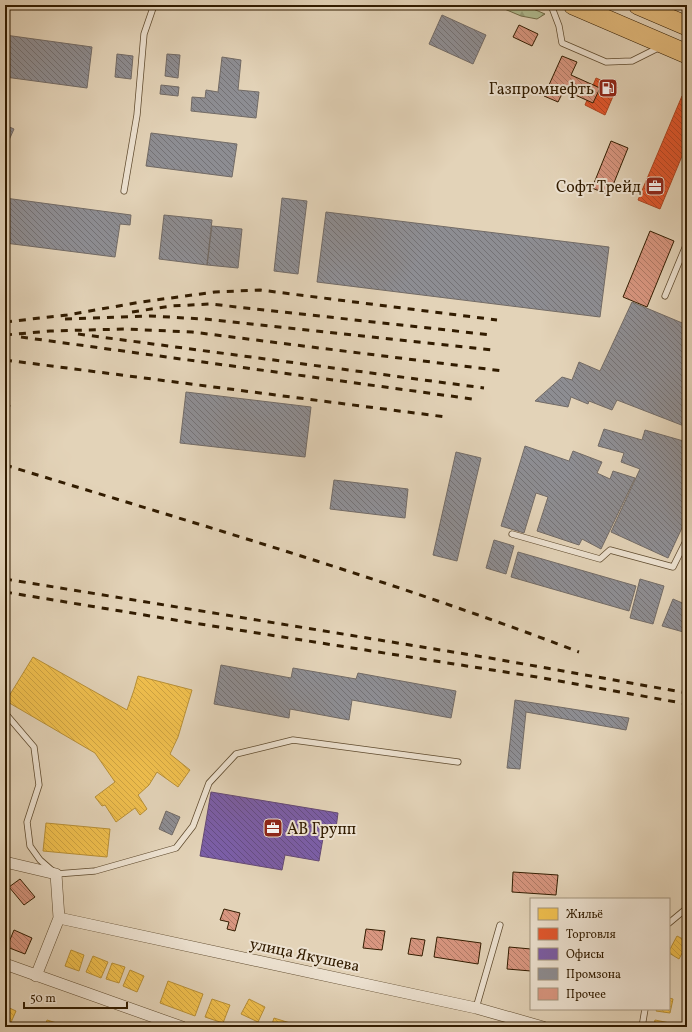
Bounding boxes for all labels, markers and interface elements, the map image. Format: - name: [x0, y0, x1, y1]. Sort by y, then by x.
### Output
- fuel station icon: Газпромнефть: [597, 77, 619, 99]
- place label: Газпромнефть: [489, 79, 594, 101]
- office icon: Софт Трейд: [644, 175, 666, 197]
- place label: Софт Трейд: [556, 177, 641, 199]
- office icon: АВ Групп: [262, 817, 284, 839]
- place label: АВ Групп: [287, 819, 356, 841]
- legend: [530, 898, 670, 1010]
- text: Жильё: [566, 907, 603, 923]
- text: Торговля: [566, 927, 616, 943]
- street label: улица Якушева: [247, 934, 362, 978]
- text: Офисы: [566, 947, 605, 963]
- text: Промзона: [566, 967, 621, 983]
- scale bar: [24, 984, 127, 1010]
- text: Прочее: [566, 987, 606, 1003]
- text: 50 m: [30, 991, 56, 1007]

